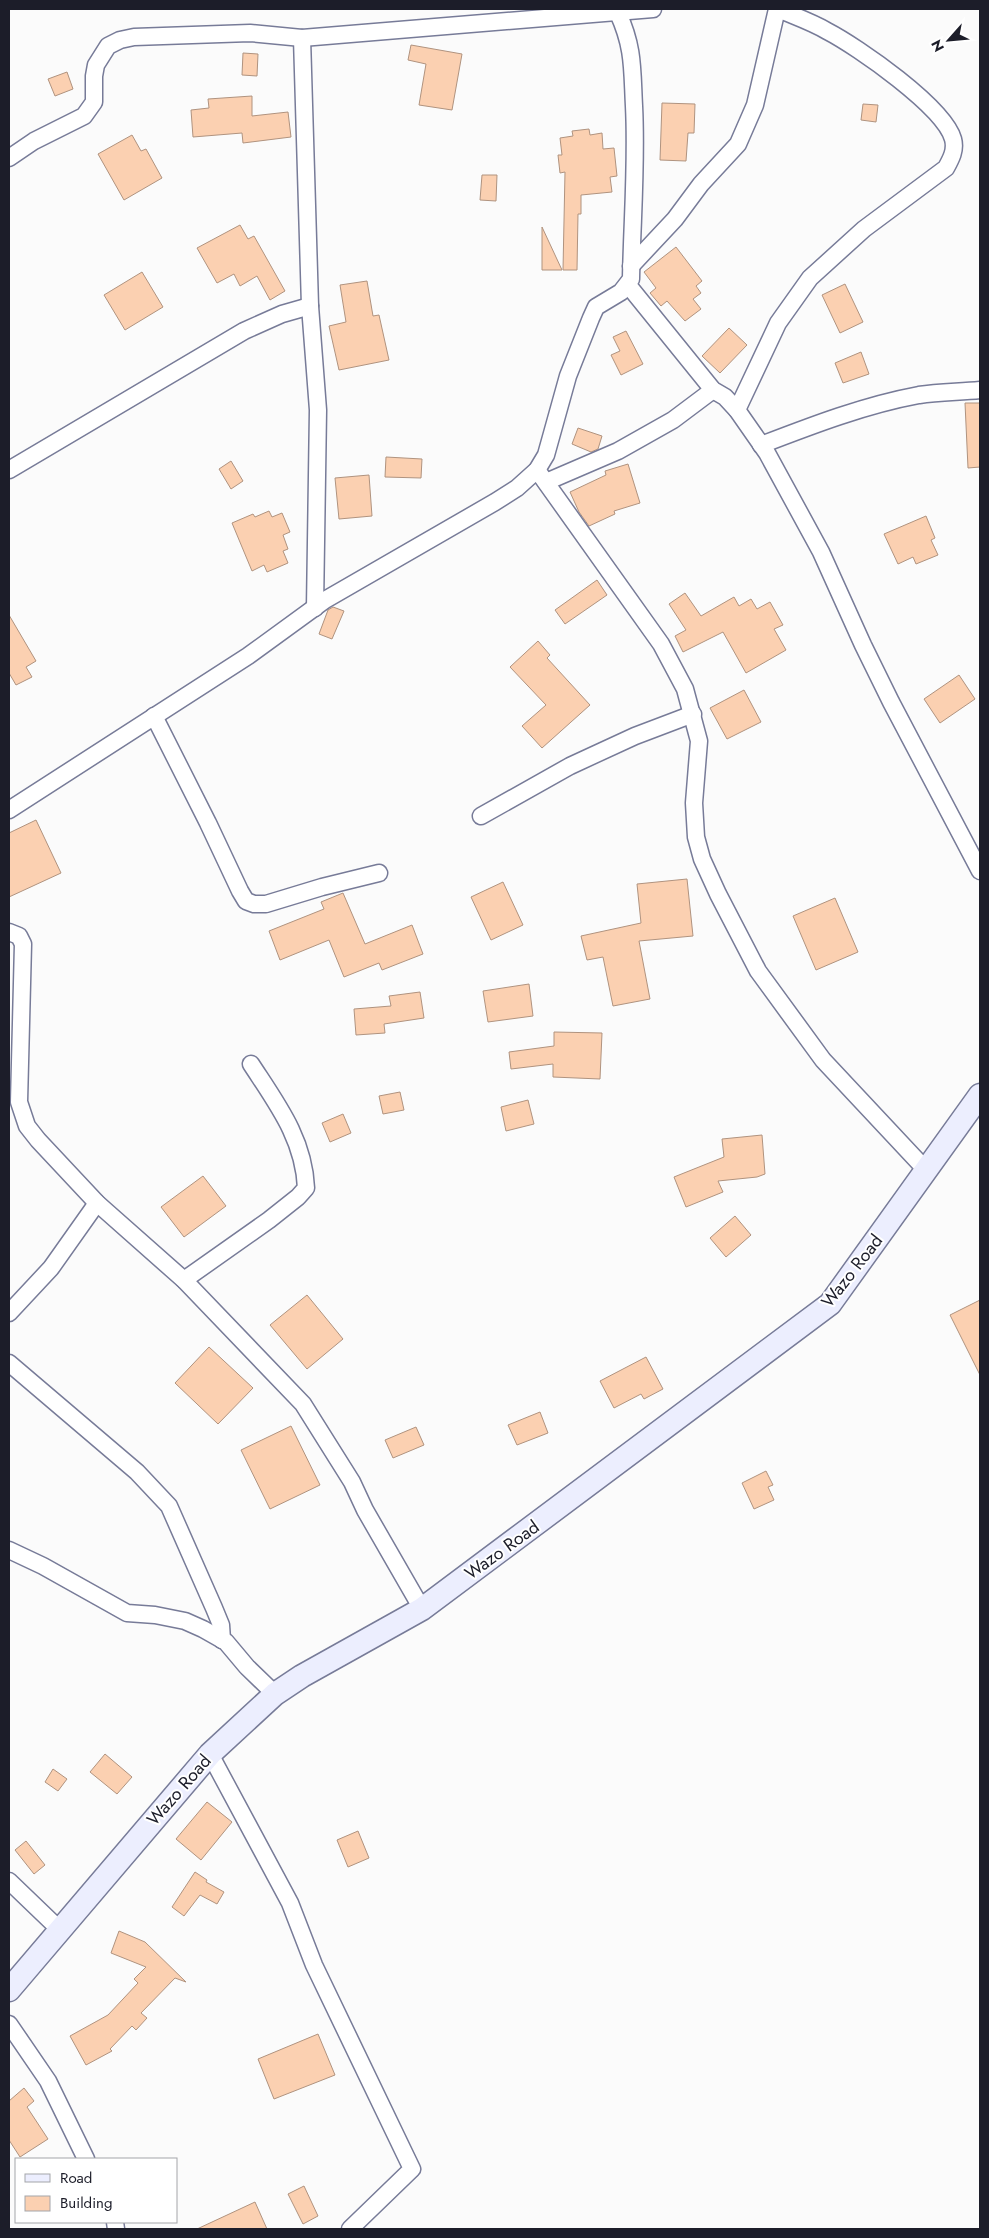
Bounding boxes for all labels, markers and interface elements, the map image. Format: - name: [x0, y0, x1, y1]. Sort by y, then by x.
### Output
- north arrow: [924, 15, 974, 65]
- text: N: [926, 36, 949, 55]
- street label: Wazo Road: [815, 1229, 889, 1313]
- street label: Wazo Road: [459, 1514, 545, 1586]
- street label: Wazo Road: [141, 1749, 217, 1831]
- legend: [15, 2158, 178, 2223]
- text: Road: [60, 2167, 92, 2189]
- text: Building: [60, 2192, 112, 2214]

